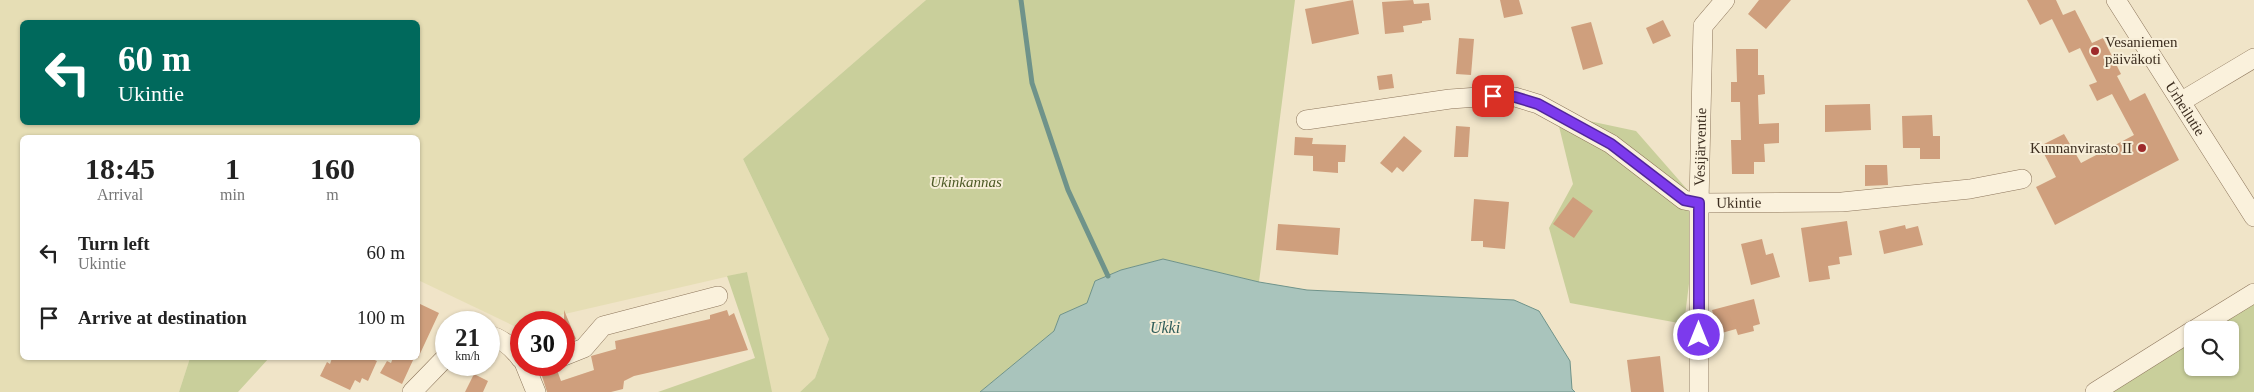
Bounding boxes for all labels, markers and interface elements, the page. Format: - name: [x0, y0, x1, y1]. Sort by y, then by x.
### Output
- place label: Vesaniemen päiväkoti: [2105, 34, 2178, 67]
- icon: left: [35, 40, 100, 105]
- text: 60 m: [118, 40, 191, 79]
- marker: Vesaniemen päiväkoti: [2089, 45, 2101, 57]
- pin: [1472, 75, 1514, 117]
- street label: Urheilutie: [2162, 79, 2208, 139]
- text: Ukintie: [118, 81, 184, 106]
- icon: arrive: [1479, 82, 1507, 110]
- street label: Vesijärventie: [1691, 107, 1709, 186]
- place label: Kunnanvirasto II: [2030, 140, 2132, 156]
- marker: Kunnanvirasto II: [2136, 142, 2148, 154]
- text: 18:45: [85, 152, 155, 185]
- text: 1: [225, 152, 240, 185]
- text: 160: [310, 152, 355, 185]
- park label: Ukinkannas: [930, 174, 1002, 190]
- text: Arrival: [97, 186, 143, 203]
- text: min: [220, 186, 245, 203]
- text: m: [326, 186, 339, 203]
- street label: Ukintie: [1716, 195, 1762, 211]
- text: Turn left: [78, 233, 150, 254]
- icon: left: [35, 239, 63, 267]
- text: 60 m: [366, 242, 405, 263]
- text: Ukintie: [78, 255, 126, 272]
- icon: arrive: [35, 304, 63, 332]
- text: Arrive at destination: [78, 307, 247, 328]
- text: 100 m: [357, 307, 405, 328]
- position arrow: [1672, 308, 1724, 360]
- speed limit sign: 30: [510, 311, 575, 376]
- water label: Ukki: [1150, 319, 1180, 336]
- map controls: [2184, 321, 2239, 376]
- button: search: [2184, 321, 2239, 376]
- text: 21: [455, 324, 480, 351]
- text: km/h: [455, 349, 480, 363]

